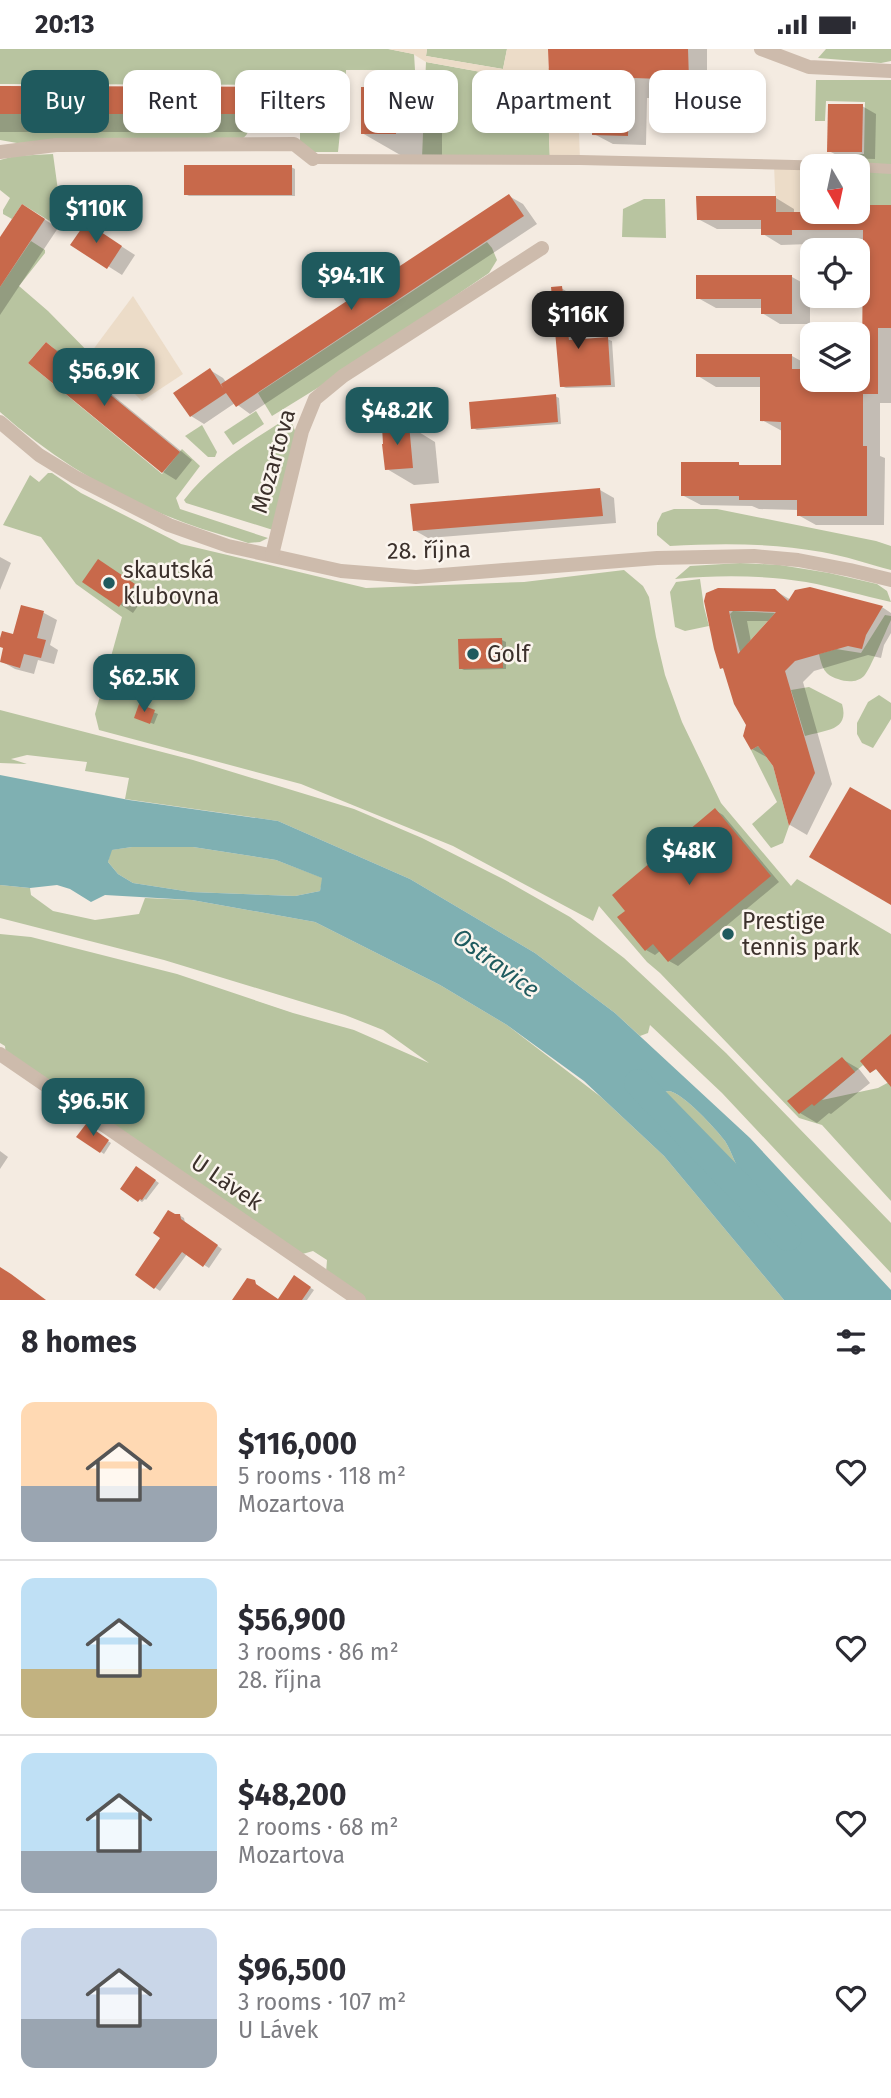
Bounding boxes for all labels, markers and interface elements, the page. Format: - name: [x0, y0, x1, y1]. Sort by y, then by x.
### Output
- text: 20:13: [35, 9, 95, 40]
- chip: Buy: [21, 70, 109, 133]
- chip: Rent: [123, 70, 221, 133]
- chip: Filters: [235, 70, 350, 133]
- chip: New: [364, 70, 458, 133]
- chip: Apartment: [472, 70, 635, 133]
- chip: House: [649, 70, 766, 133]
- north arrow: [800, 154, 870, 224]
- map controls: [800, 154, 870, 392]
- pin: $110K: [47, 185, 145, 245]
- text: $110K: [66, 194, 126, 222]
- button: locate: [800, 238, 870, 308]
- pin: $94.1K: [294, 253, 408, 312]
- text: $94.1K: [318, 261, 384, 289]
- pin: $116K: [529, 292, 627, 351]
- text: $116K: [548, 300, 608, 328]
- button: layers: [800, 322, 870, 392]
- pin: $56.9K: [47, 349, 161, 408]
- text: $56.9K: [69, 357, 139, 385]
- pin: $48.2K: [340, 387, 454, 447]
- text: $48.2K: [362, 396, 432, 424]
- street label: Mozartova: [245, 406, 301, 516]
- street label: 28. října: [387, 535, 471, 565]
- place label: skautská klubovna: [123, 556, 219, 610]
- marker: skautská klubovna: [101, 575, 117, 591]
- place label: Golf: [487, 640, 532, 668]
- marker: Golf: [465, 646, 481, 662]
- pin: $62.5K: [87, 655, 201, 714]
- text: $62.5K: [109, 663, 179, 691]
- pin: $48K: [648, 827, 730, 887]
- text: $48K: [662, 836, 716, 864]
- place label: Prestige tennis park: [742, 907, 860, 961]
- water label: Ostravice: [447, 922, 545, 1004]
- marker: Prestige tennis park: [720, 926, 736, 942]
- pin: $96.5K: [36, 1079, 150, 1138]
- text: $96.5K: [58, 1087, 128, 1115]
- street label: U Lávek: [186, 1148, 268, 1216]
- icon: filters: [832, 1323, 870, 1361]
- text: 8 homes: [21, 1324, 137, 1360]
- text: $116,000: [238, 1426, 357, 1462]
- icon: home: [77, 1430, 161, 1514]
- icon: heart: [832, 1453, 870, 1491]
- text: 5 rooms · 118 m²: [238, 1462, 406, 1490]
- text: Mozartova: [238, 1490, 345, 1518]
- text: $56,900: [238, 1602, 346, 1638]
- icon: home: [77, 1606, 161, 1690]
- icon: heart: [832, 1629, 870, 1667]
- text: 3 rooms · 86 m²: [238, 1638, 399, 1666]
- text: 28. října: [238, 1666, 322, 1694]
- text: $48,200: [238, 1777, 347, 1813]
- icon: home: [77, 1781, 161, 1865]
- icon: heart: [832, 1804, 870, 1842]
- text: 2 rooms · 68 m²: [238, 1813, 399, 1841]
- text: Mozartova: [238, 1841, 345, 1869]
- text: $96,500: [238, 1952, 346, 1988]
- icon: home: [77, 1956, 161, 2040]
- icon: heart: [832, 1979, 870, 2017]
- text: 3 rooms · 107 m²: [238, 1988, 406, 2016]
- text: U Lávek: [238, 2016, 318, 2044]

